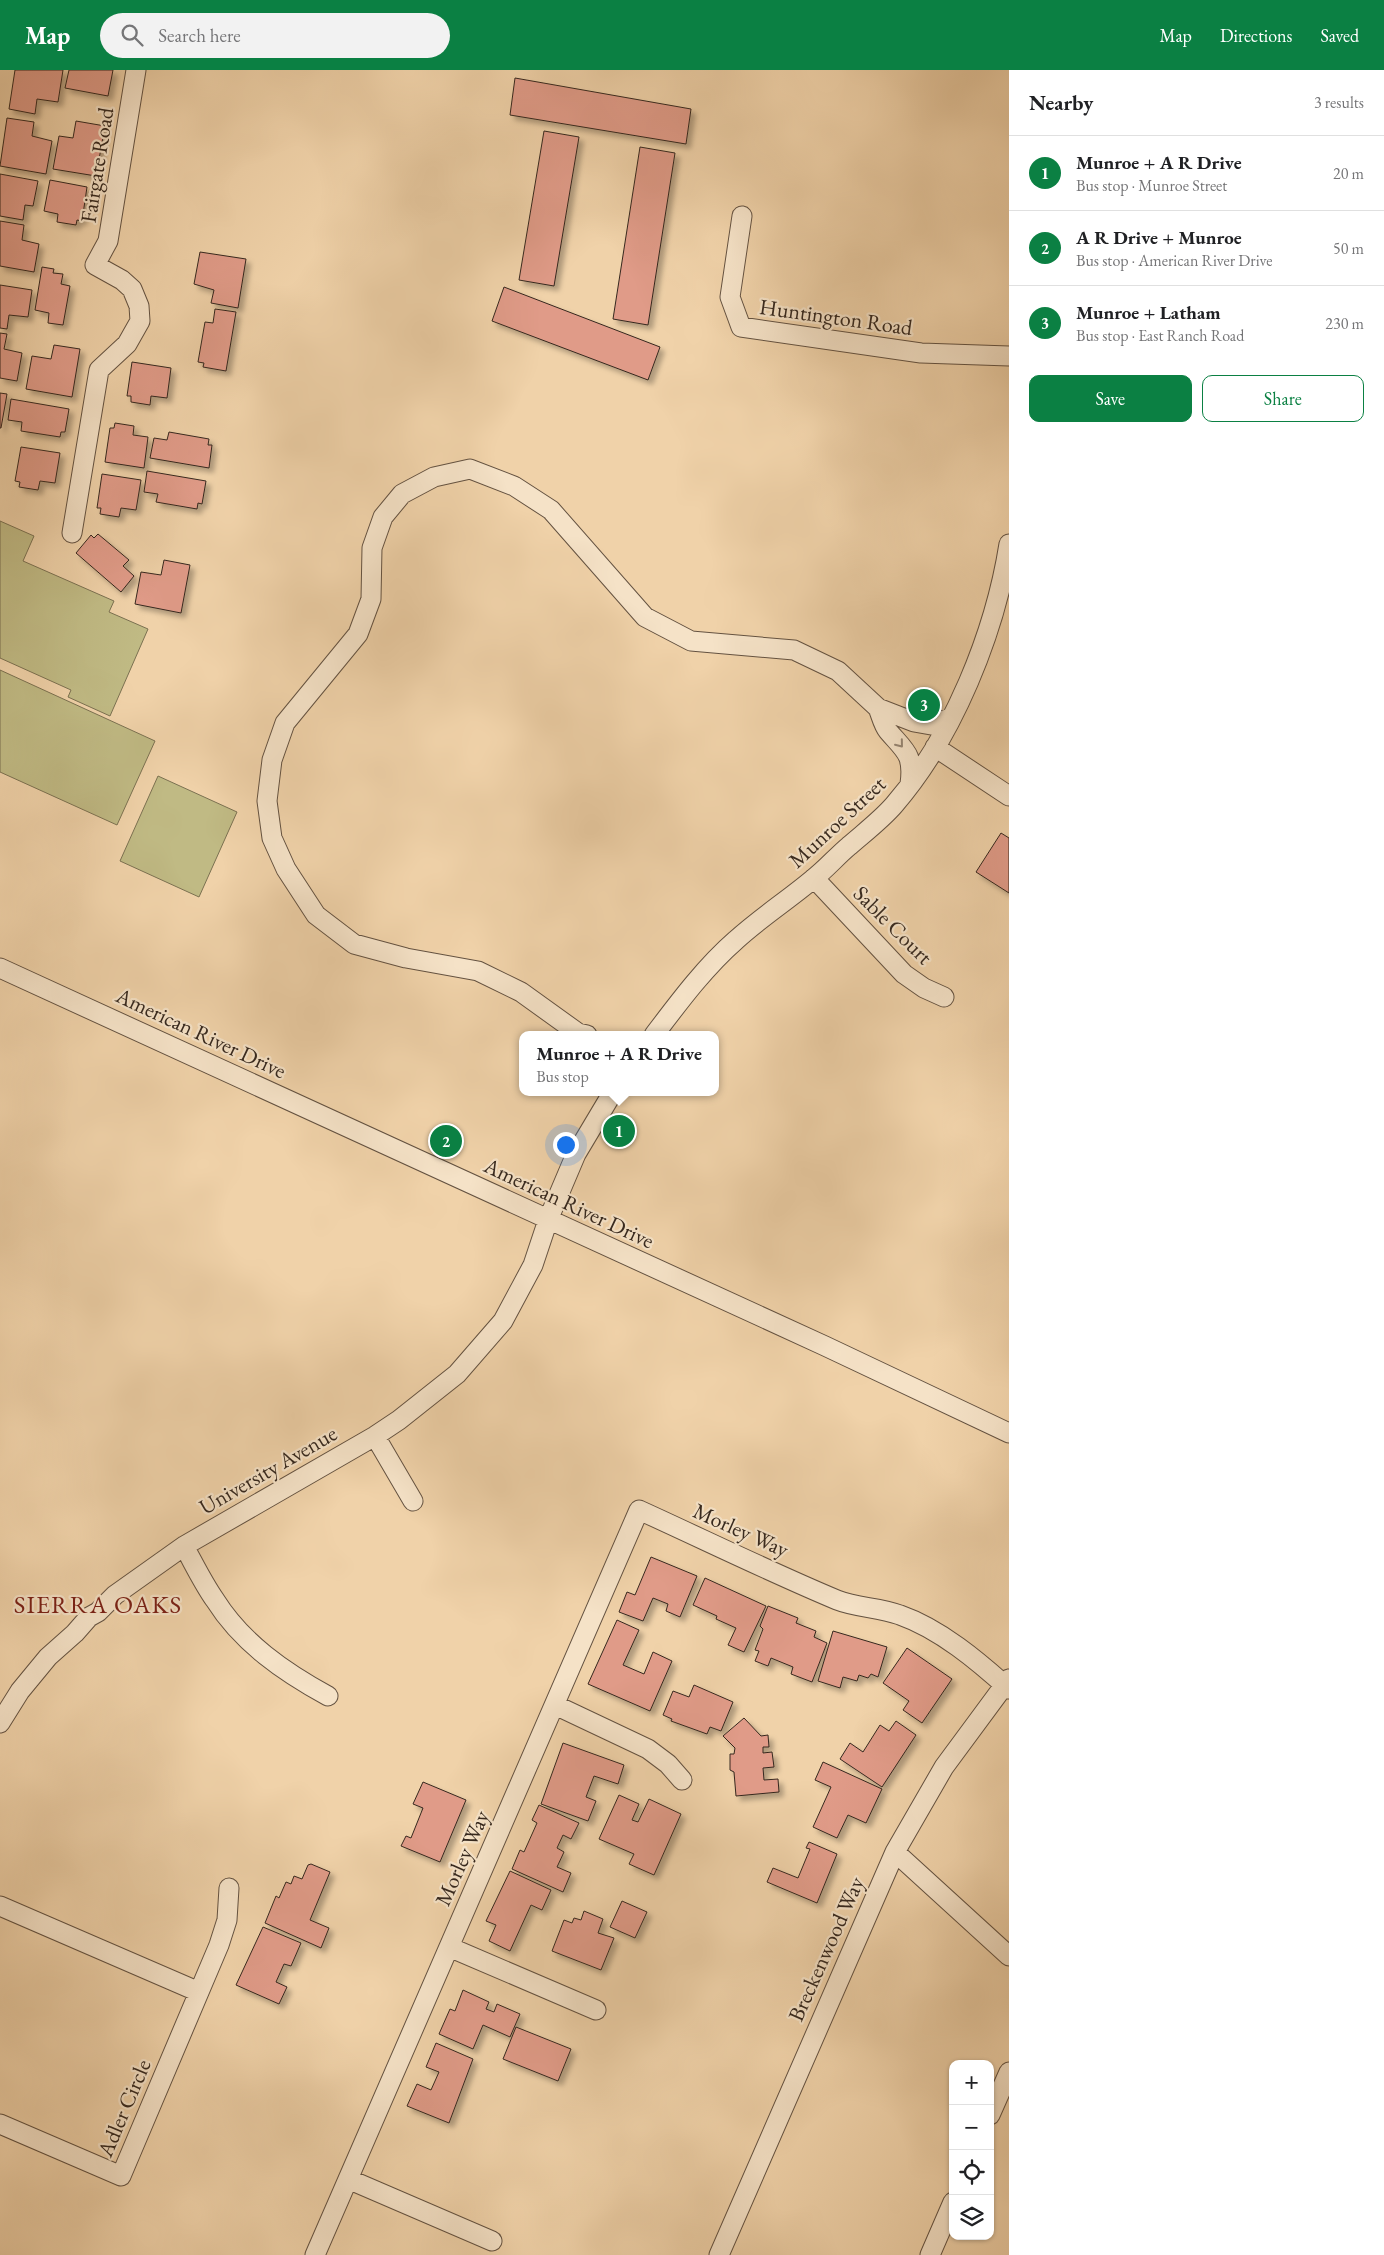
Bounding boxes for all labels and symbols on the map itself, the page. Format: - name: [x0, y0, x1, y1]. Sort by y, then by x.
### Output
- street label: Fairgate Road: [74, 104, 121, 225]
- street label: Huntington Road: [758, 292, 915, 342]
- pin: 3: [908, 686, 940, 724]
- one-way arrow: [895, 738, 903, 747]
- street label: Munroe Street: [782, 770, 892, 874]
- street label: Sable Court: [847, 879, 939, 971]
- street label: American River Drive: [110, 980, 291, 1085]
- pin: 1: [603, 1112, 635, 1150]
- pin: 2: [430, 1122, 462, 1160]
- your location: [553, 1132, 579, 1158]
- street label: American River Drive: [478, 1150, 659, 1255]
- street label: University Avenue: [194, 1419, 343, 1521]
- street label: Morley Way: [689, 1496, 794, 1564]
- district label: SIERRA OAKS: [14, 1588, 182, 1620]
- street label: Morley Way: [428, 1805, 496, 1910]
- street label: Breckenwood Way: [781, 1872, 871, 2026]
- street label: Adler Circle: [90, 2054, 158, 2162]

